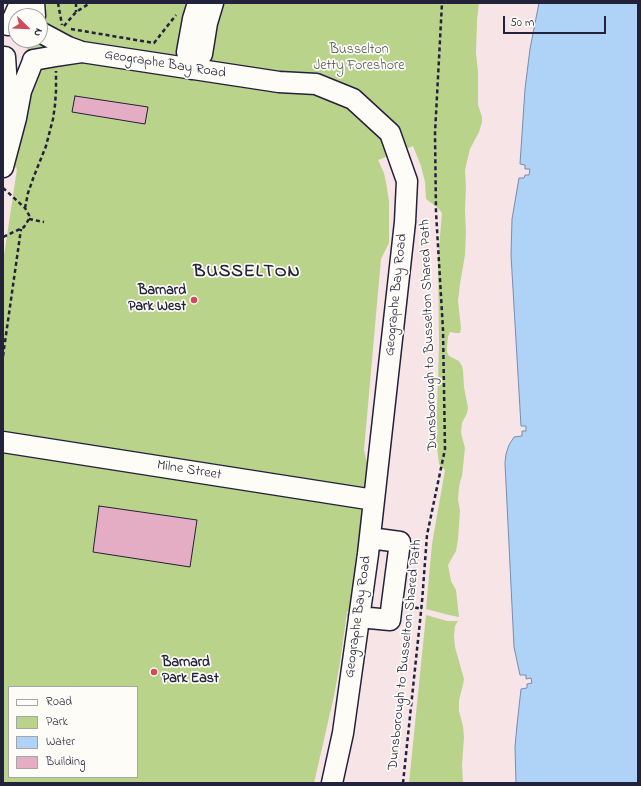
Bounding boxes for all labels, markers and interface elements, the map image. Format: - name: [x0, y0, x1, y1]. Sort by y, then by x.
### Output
- north arrow: [8, 8, 48, 48]
- scale bar: [505, 8, 608, 34]
- text: 50 m: [510, 14, 534, 32]
- text: N: [29, 26, 47, 39]
- park label: Busselton Jetty Foreshore: [313, 43, 405, 76]
- street label: Geographe Bay Road: [103, 47, 227, 83]
- street label: Dunsborough to Busselton Shared Path: [418, 219, 442, 451]
- street label: Geographe Bay Road: [382, 233, 412, 357]
- district label: BUSSELTON: [193, 262, 301, 284]
- place label: Barnard Park West: [128, 284, 186, 316]
- marker: Barnard Park West: [189, 295, 199, 305]
- street label: Milne Street: [155, 458, 223, 484]
- street label: Dunsborough to Busselton Shared Path: [386, 539, 426, 771]
- street label: Geographe Bay Road: [342, 555, 376, 679]
- place label: Barnard Park East: [162, 656, 219, 688]
- marker: Barnard Park East: [149, 667, 159, 677]
- legend: [8, 686, 138, 778]
- text: Road: [46, 693, 72, 711]
- text: Park: [46, 713, 68, 731]
- text: Water: [46, 733, 75, 751]
- text: Building: [46, 753, 85, 771]

